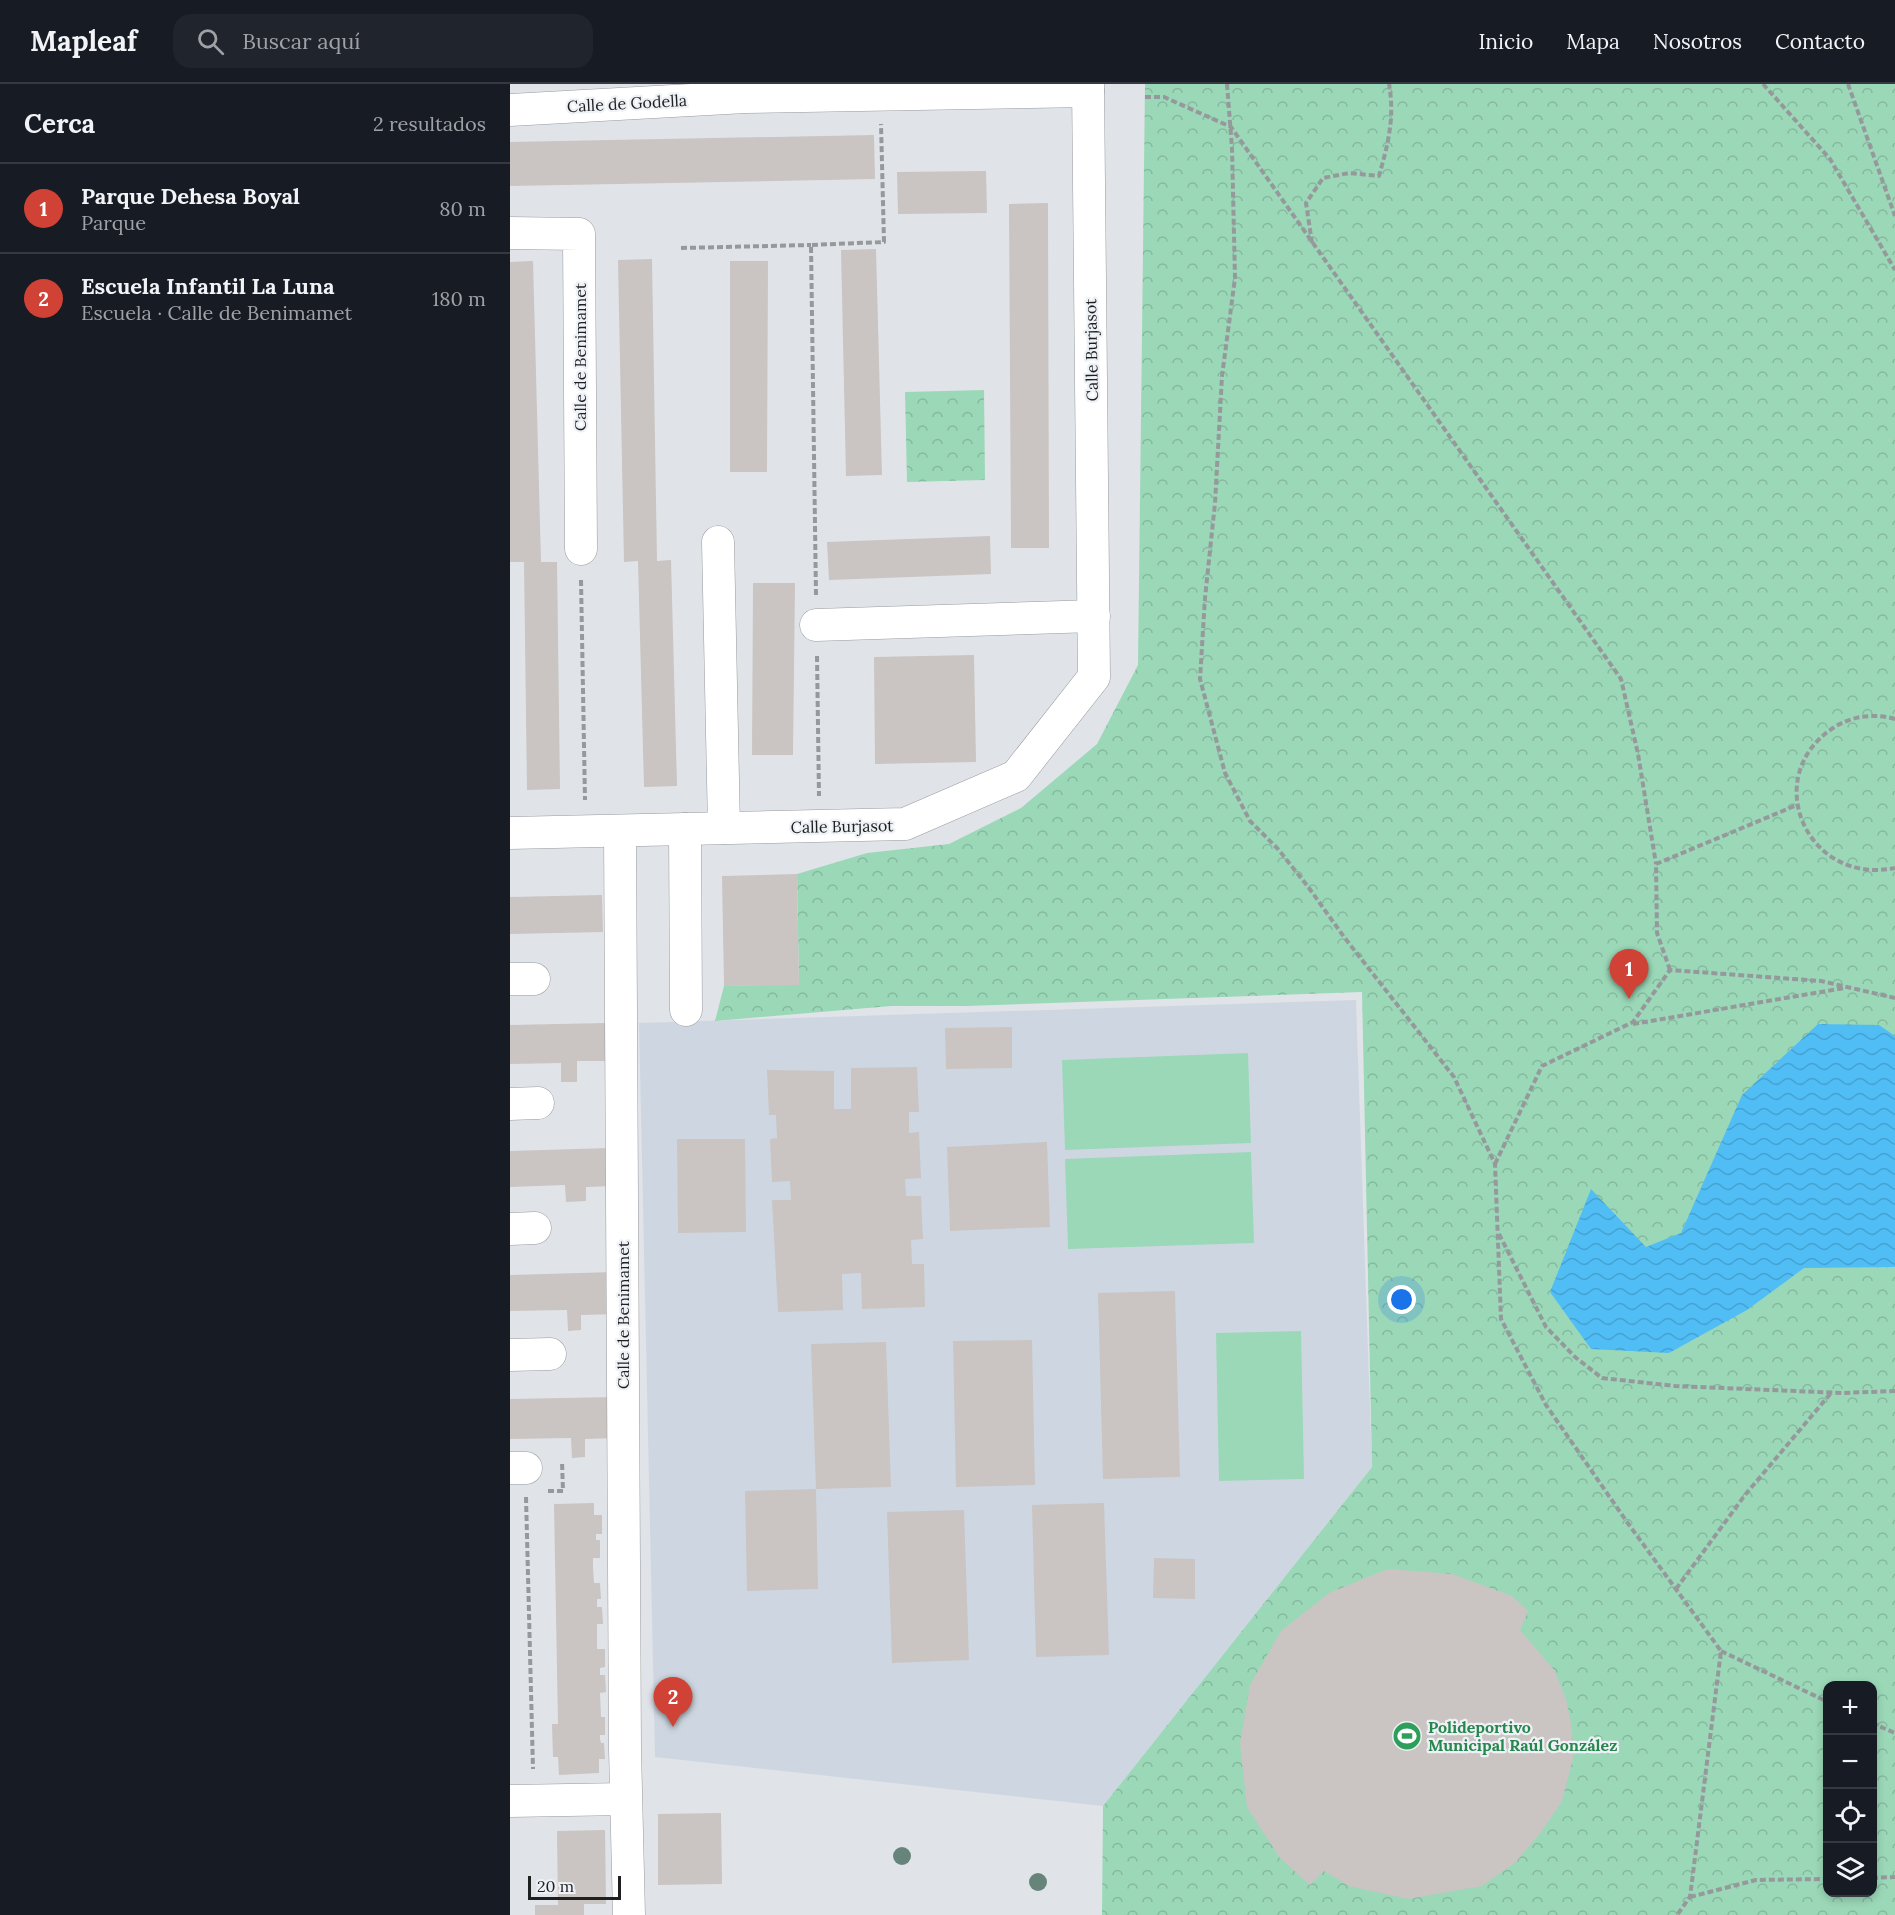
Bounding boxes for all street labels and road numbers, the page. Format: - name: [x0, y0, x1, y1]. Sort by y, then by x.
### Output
- street label: Calle de Godella: [566, 90, 688, 116]
- street label: Calle de Benimamet: [570, 282, 590, 431]
- street label: Calle Burjasot: [1080, 298, 1102, 402]
- street label: Calle Burjasot: [790, 815, 894, 837]
- street label: Calle de Benimamet: [613, 1240, 633, 1389]

